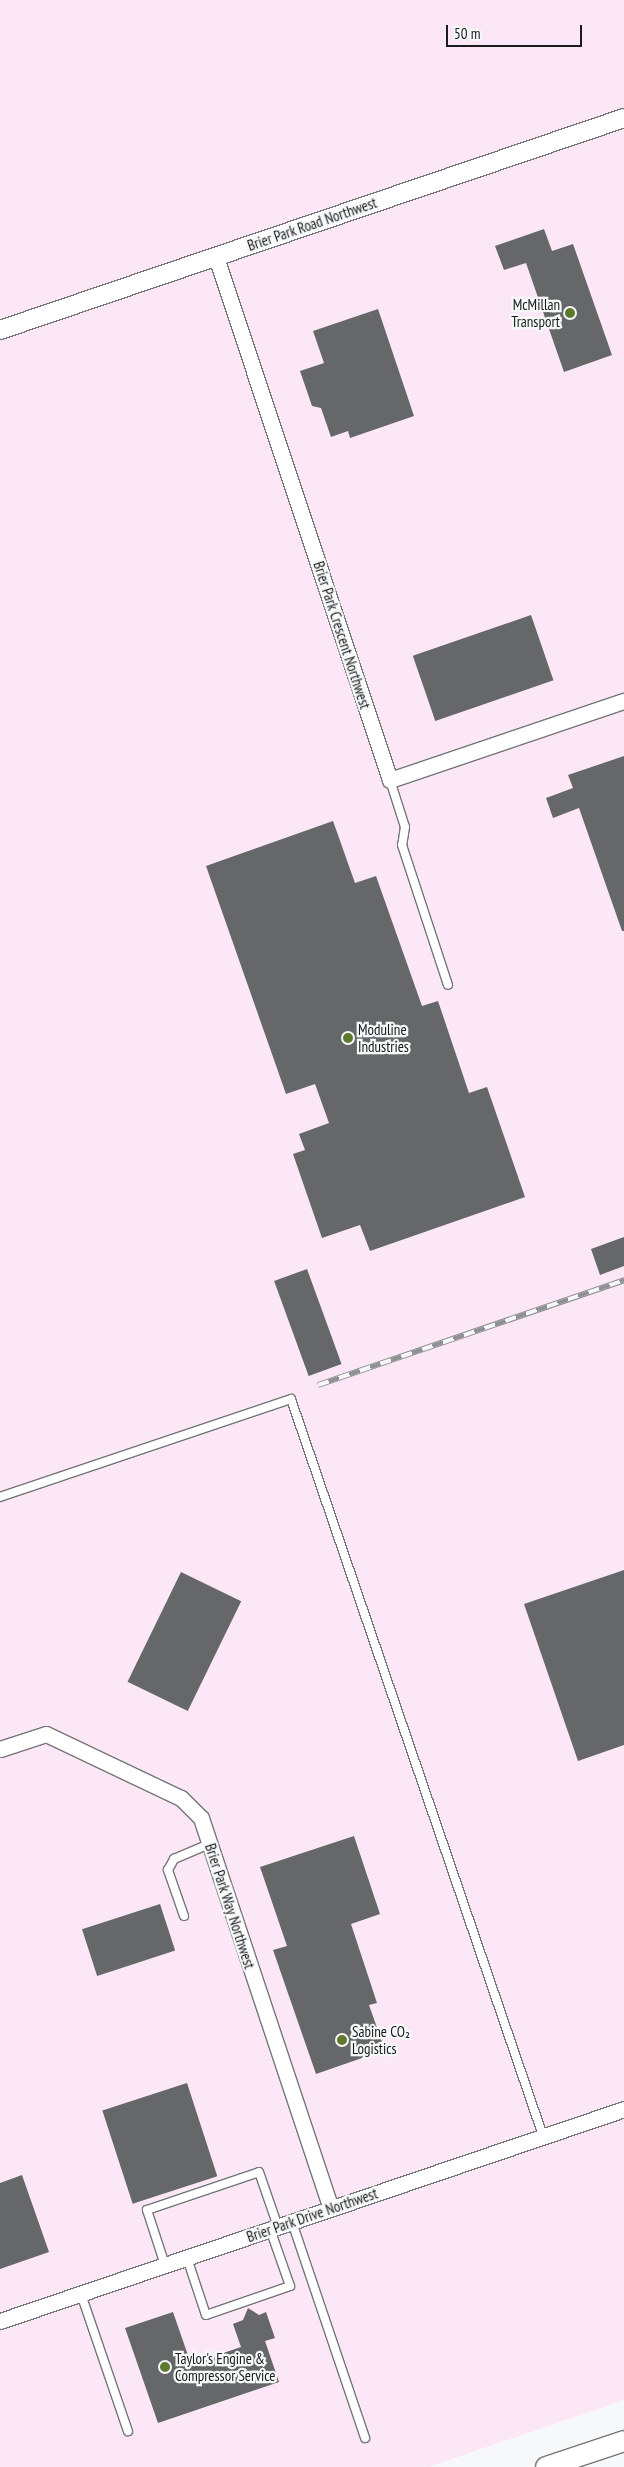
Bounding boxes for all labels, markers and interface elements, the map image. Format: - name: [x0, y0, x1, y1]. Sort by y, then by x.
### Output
- scale bar: [449, 15, 585, 47]
- text: 50 m: [454, 24, 480, 43]
- street label: Brier Park Road Northwest: [245, 193, 379, 255]
- place label: McMillan Transport: [511, 295, 560, 330]
- marker: McMillan Transport: [564, 307, 576, 319]
- street label: Brier Park Crescent Northwest: [310, 559, 374, 711]
- place label: Moduline Industries: [358, 1020, 409, 1055]
- marker: Moduline Industries: [342, 1032, 354, 1044]
- street label: Brier Park Way Northwest: [201, 1841, 259, 1971]
- place label: Sabine CO₂ Logistics: [352, 2022, 410, 2057]
- marker: Sabine CO₂ Logistics: [336, 2034, 348, 2046]
- street label: Brier Park Drive Northwest: [244, 2184, 380, 2246]
- place label: Taylor's Engine & Compressor Service: [175, 2349, 276, 2384]
- marker: Taylor's Engine & Compressor Service: [159, 2361, 171, 2373]

